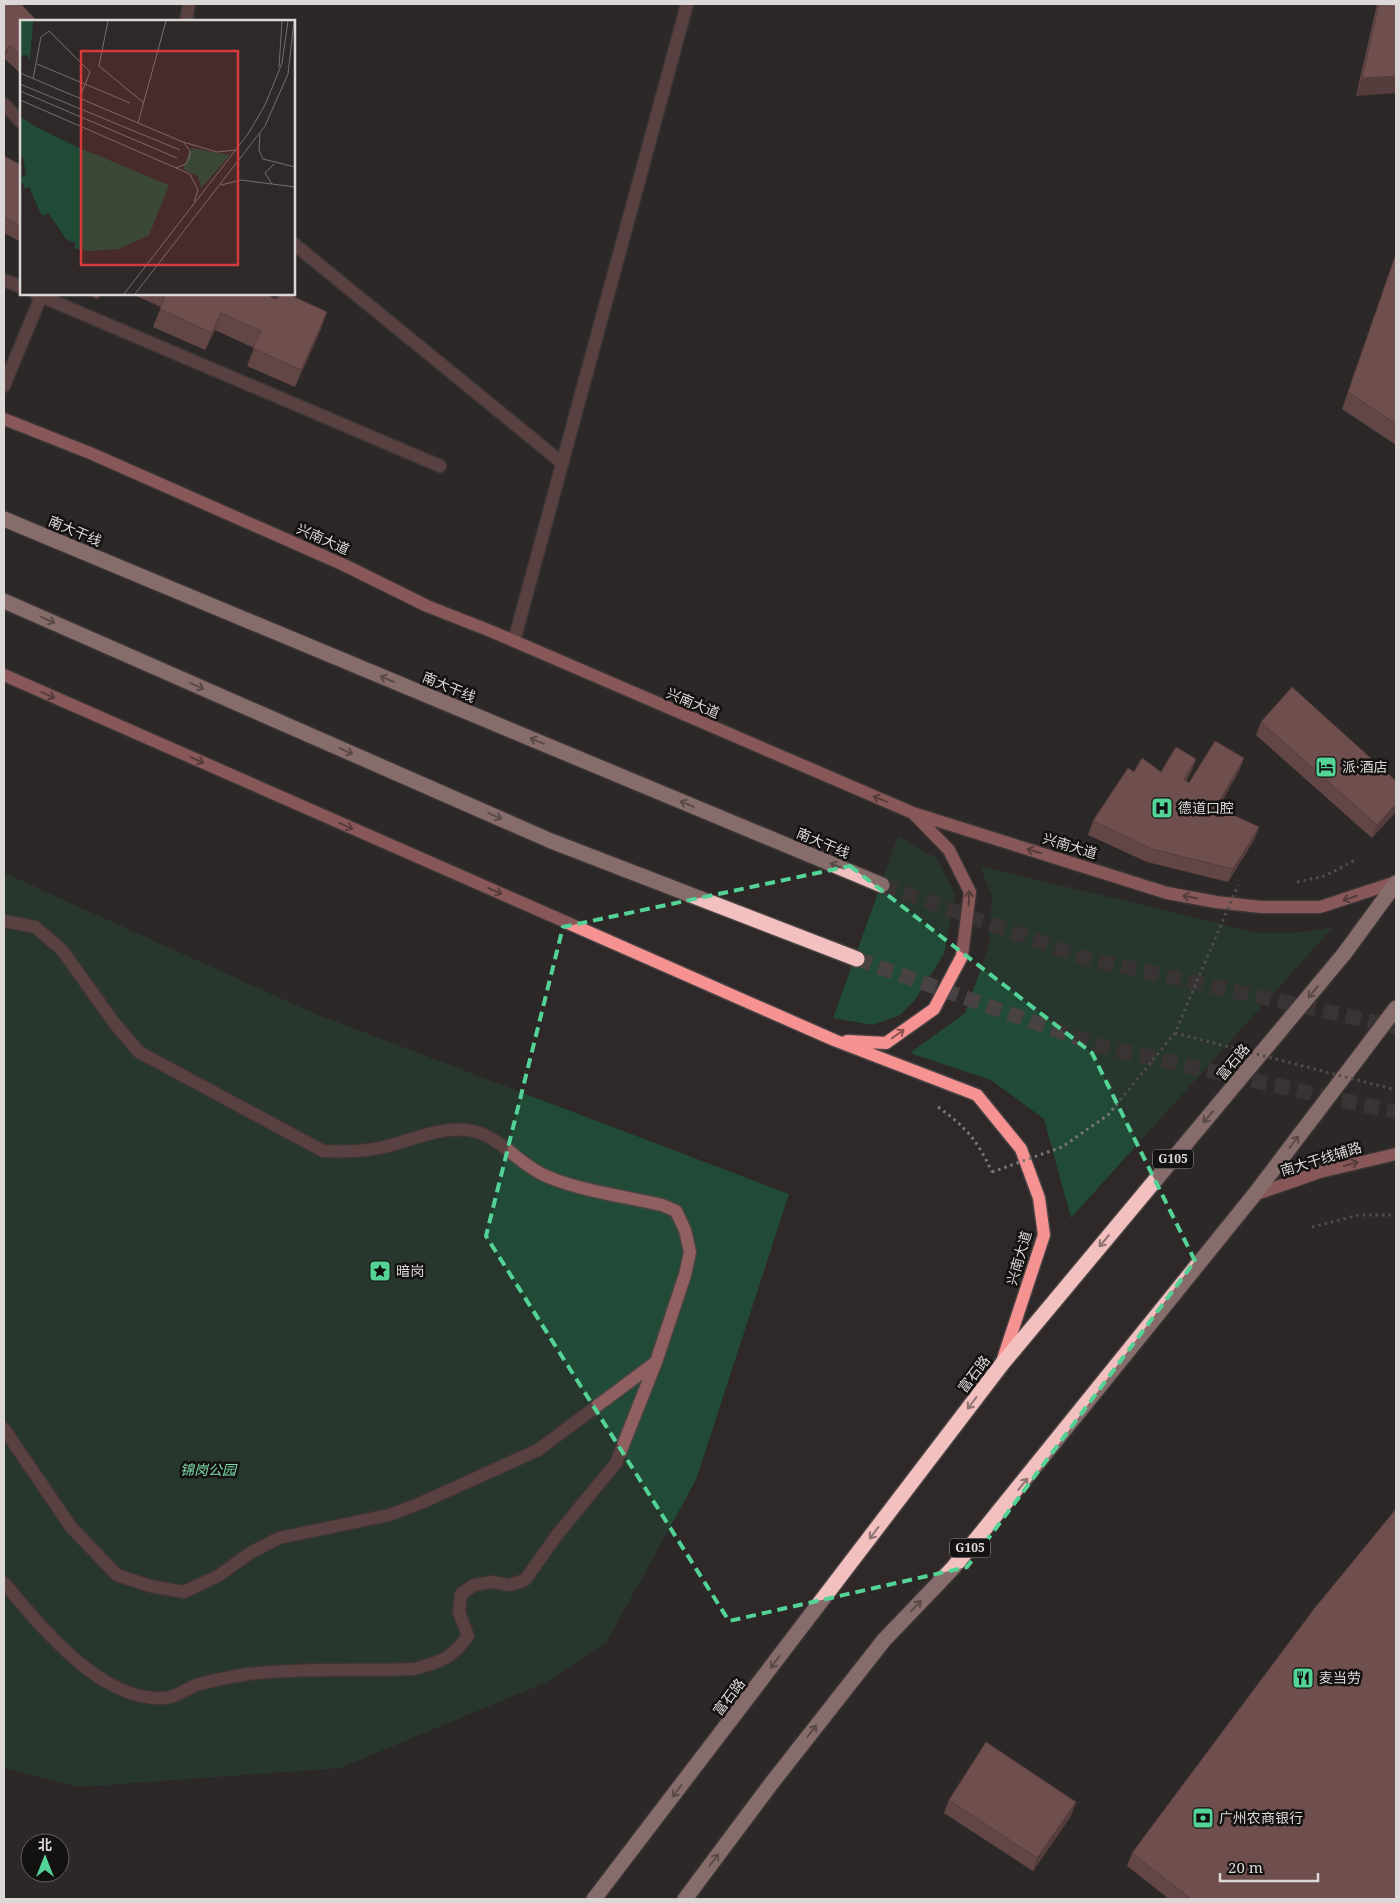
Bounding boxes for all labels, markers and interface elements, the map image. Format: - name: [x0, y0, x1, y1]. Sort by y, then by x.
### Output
- inset map: [20, 20, 295, 295]
- street label: 南大干线: [46, 511, 105, 550]
- street label: 兴南大道: [294, 518, 353, 559]
- one-way arrow: [40, 616, 55, 626]
- street label: 南大干线: [420, 667, 479, 706]
- one-way arrow: [380, 674, 395, 683]
- one-way arrow: [189, 681, 204, 691]
- street label: 兴南大道: [664, 683, 723, 722]
- one-way arrow: [40, 691, 55, 701]
- one-way arrow: [530, 736, 545, 746]
- one-way arrow: [338, 747, 353, 757]
- hotel icon: 派·酒店: [1314, 755, 1338, 779]
- one-way arrow: [189, 756, 204, 766]
- place label: 派·酒店: [1342, 757, 1388, 776]
- one-way arrow: [873, 794, 888, 804]
- hospital icon: 德道口腔: [1150, 796, 1174, 820]
- one-way arrow: [680, 798, 695, 808]
- place label: 德道口腔: [1178, 798, 1234, 817]
- one-way arrow: [487, 812, 502, 822]
- one-way arrow: [338, 821, 353, 831]
- street label: 南大干线: [794, 823, 853, 862]
- street label: 兴南大道: [1041, 828, 1100, 863]
- one-way arrow: [1027, 846, 1042, 855]
- one-way arrow: [830, 861, 845, 871]
- one-way arrow: [487, 887, 502, 896]
- one-way arrow: [964, 891, 973, 907]
- one-way arrow: [1182, 891, 1198, 901]
- one-way arrow: [1342, 893, 1358, 903]
- one-way arrow: [1307, 985, 1318, 998]
- one-way arrow: [891, 1029, 904, 1040]
- street label: 富石路: [1212, 1039, 1253, 1084]
- one-way arrow: [1203, 1110, 1214, 1123]
- one-way arrow: [1289, 1136, 1300, 1149]
- street label: 南大干线辅路: [1278, 1137, 1364, 1180]
- road number: G105: [1153, 1150, 1193, 1168]
- one-way arrow: [1342, 1159, 1358, 1168]
- street label: 兴南大道: [1002, 1228, 1035, 1287]
- one-way arrow: [1099, 1235, 1110, 1248]
- place icon: 暗岗: [368, 1259, 392, 1283]
- place label: 暗岗: [396, 1261, 424, 1280]
- street label: 富石路: [953, 1351, 994, 1396]
- one-way arrow: [967, 1396, 977, 1410]
- park label: 锦岗公园: [180, 1460, 238, 1479]
- one-way arrow: [1017, 1477, 1028, 1490]
- one-way arrow: [868, 1526, 879, 1539]
- road number: G105: [950, 1539, 990, 1558]
- one-way arrow: [910, 1601, 922, 1613]
- one-way arrow: [770, 1655, 781, 1668]
- restaurant icon: 麦当劳: [1291, 1666, 1315, 1690]
- place label: 麦当劳: [1319, 1668, 1361, 1687]
- street label: 富石路: [708, 1674, 749, 1719]
- one-way arrow: [807, 1725, 818, 1738]
- one-way arrow: [672, 1785, 683, 1798]
- bank icon: 广州农商银行: [1191, 1806, 1215, 1830]
- place label: 广州农商银行: [1219, 1808, 1303, 1827]
- north arrow: [20, 1833, 70, 1883]
- text: 北: [38, 1835, 52, 1854]
- scale bar: [1220, 1850, 1318, 1882]
- one-way arrow: [709, 1853, 719, 1867]
- text: 20 m: [1228, 1857, 1263, 1877]

